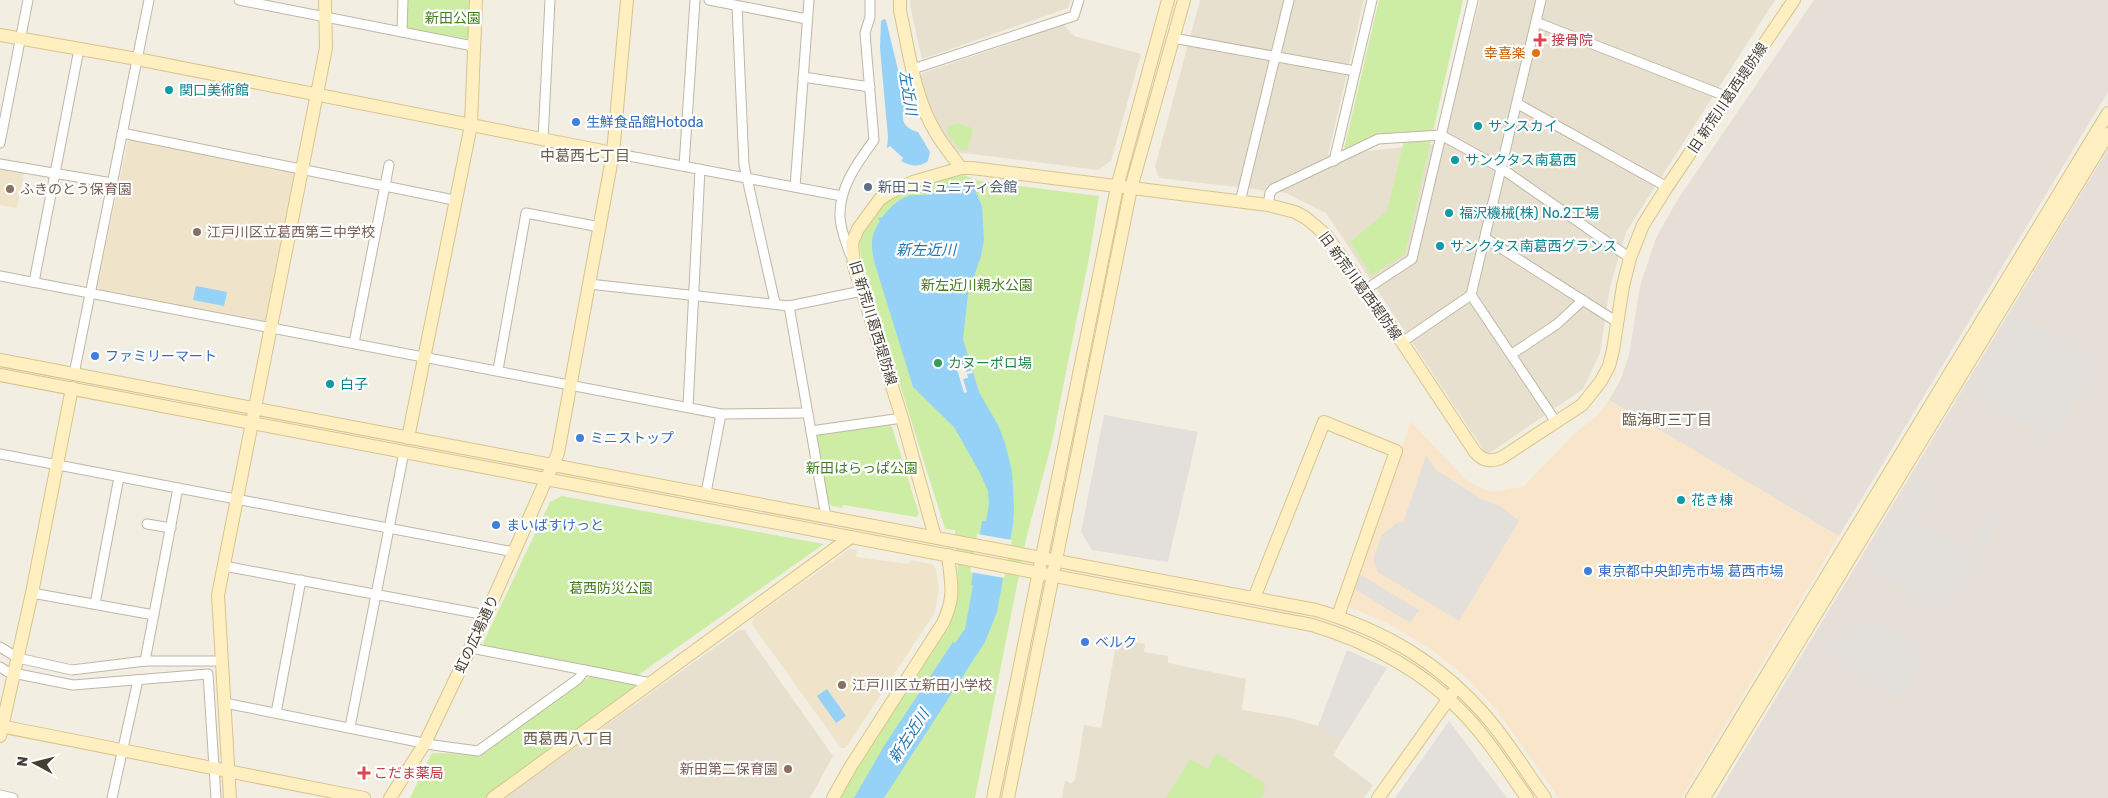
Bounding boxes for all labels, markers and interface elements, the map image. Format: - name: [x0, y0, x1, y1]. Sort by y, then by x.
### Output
- park label: 新田公園: [425, 10, 481, 27]
- place label: 接骨院: [1551, 32, 1593, 49]
- marker: 接骨院: [1533, 33, 1547, 47]
- street label: 旧 新荒川葛西堤防線: [1685, 40, 1771, 156]
- place label: 幸喜楽: [1484, 45, 1526, 62]
- marker: 幸喜楽: [1530, 47, 1542, 59]
- water label: 左近川: [896, 69, 921, 119]
- place label: 関口美術館: [179, 82, 249, 99]
- marker: 関口美術館: [163, 84, 175, 96]
- place label: 生鮮食品館Hotoda: [586, 114, 704, 131]
- marker: 生鮮食品館Hotoda: [570, 116, 582, 128]
- place label: サンスカイ: [1488, 118, 1558, 135]
- marker: サンスカイ: [1472, 120, 1484, 132]
- district label: 中葛西七丁目: [540, 147, 630, 165]
- place label: サンクタス南葛西: [1465, 152, 1576, 169]
- marker: サンクタス南葛西: [1449, 154, 1461, 166]
- place label: 新田コミュニティ会館: [878, 179, 1017, 196]
- place label: ふきのとう保育園: [20, 181, 132, 198]
- marker: 新田コミュニティ会館: [862, 181, 874, 193]
- marker: ふきのとう保育園: [4, 183, 16, 195]
- place label: 福沢機械(株) No.2工場: [1459, 205, 1599, 222]
- marker: 福沢機械(株) No.2工場: [1443, 207, 1455, 219]
- place label: 江戸川区立葛西第三中学校: [207, 224, 375, 241]
- marker: 江戸川区立葛西第三中学校: [191, 226, 203, 238]
- street label: 旧 新荒川葛西堤防線: [1315, 229, 1405, 343]
- place label: サンクタス南葛西グランス: [1450, 238, 1617, 255]
- marker: サンクタス南葛西グランス: [1434, 240, 1446, 252]
- water label: 新左近川: [896, 241, 958, 259]
- street label: 旧 新荒川葛西堤防線: [846, 259, 900, 387]
- park label: 新左近川親水公園: [921, 277, 1033, 294]
- place label: ファミリーマート: [105, 348, 217, 365]
- marker: ファミリーマート: [89, 350, 101, 362]
- place label: カヌーポロ場: [948, 355, 1032, 372]
- marker: カヌーポロ場: [932, 357, 944, 369]
- place label: 白子: [340, 376, 368, 393]
- marker: 白子: [324, 378, 336, 390]
- district label: 臨海町三丁目: [1622, 411, 1712, 429]
- place label: ミニストップ: [590, 430, 674, 447]
- marker: ミニストップ: [574, 432, 586, 444]
- park label: 新田はらっぱ公園: [806, 460, 918, 477]
- place label: 花き棟: [1691, 492, 1733, 509]
- marker: 花き棟: [1675, 494, 1687, 506]
- place label: まいばすけっと: [506, 517, 604, 534]
- marker: まいばすけっと: [490, 519, 502, 531]
- place label: 東京都中央卸売市場 葛西市場: [1598, 563, 1783, 580]
- marker: 東京都中央卸売市場 葛西市場: [1582, 565, 1594, 577]
- park label: 葛西防災公園: [569, 580, 653, 597]
- street label: 虹の広場通り: [452, 592, 502, 676]
- place label: ベルク: [1095, 634, 1137, 651]
- marker: ベルク: [1079, 636, 1091, 648]
- place label: 江戸川区立新田小学校: [852, 677, 992, 694]
- marker: 江戸川区立新田小学校: [836, 679, 848, 691]
- water label: 新左近川: [885, 704, 934, 766]
- district label: 西葛西八丁目: [523, 730, 613, 748]
- north arrow: [10, 738, 60, 788]
- text: N: [14, 755, 32, 768]
- place label: 新田第二保育園: [680, 761, 778, 778]
- marker: 新田第二保育園: [782, 763, 794, 775]
- place label: こだま薬局: [374, 765, 444, 782]
- marker: こだま薬局: [358, 767, 370, 779]

